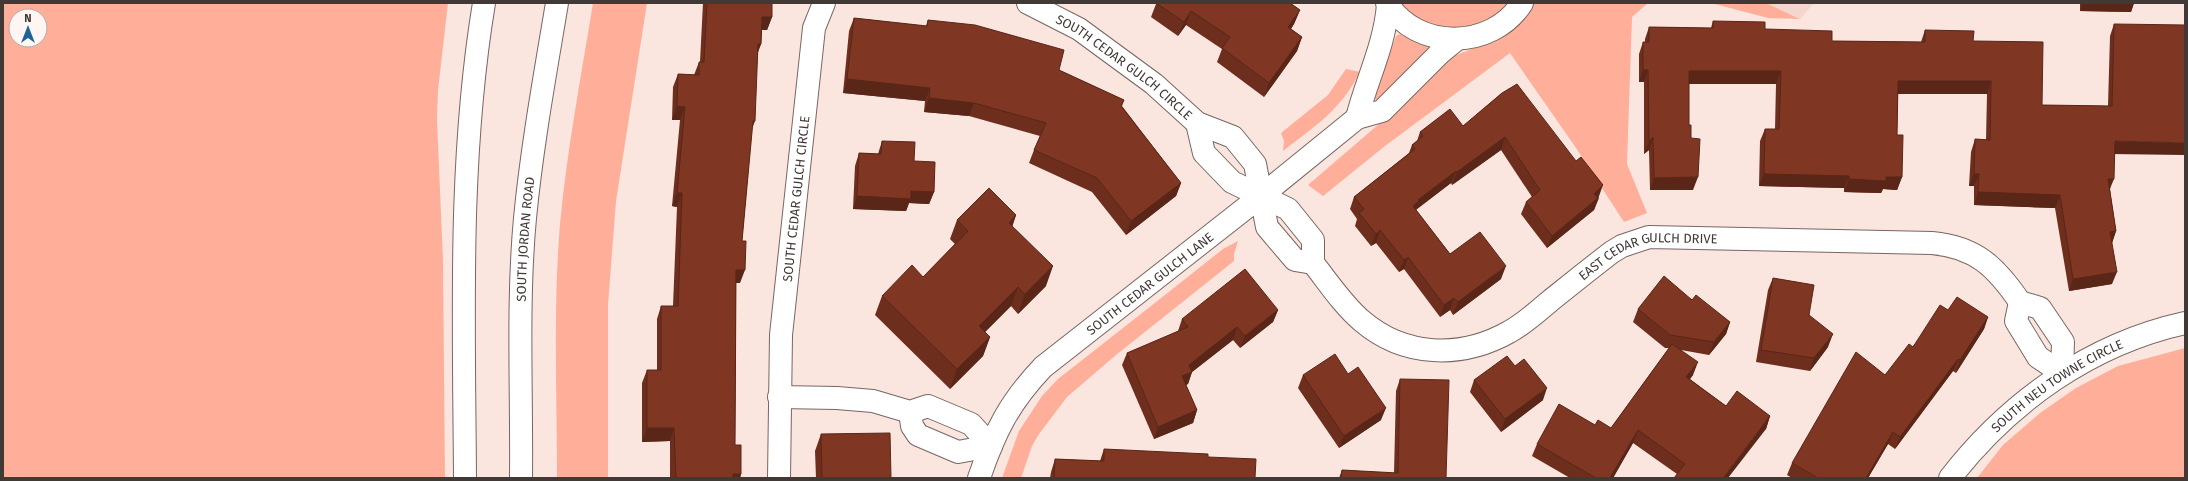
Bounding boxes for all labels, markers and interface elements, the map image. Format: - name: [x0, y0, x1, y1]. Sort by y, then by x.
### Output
- north arrow: [8, 8, 48, 48]
- street label: SOUTH CEDAR GULCH CIRCLE: [1054, 11, 1196, 123]
- text: N: [24, 12, 32, 25]
- street label: SOUTH CEDAR GULCH CIRCLE: [779, 115, 812, 283]
- street label: SOUTH JORDAN ROAD: [513, 176, 537, 302]
- street label: SOUTH CEDAR GULCH LANE: [1083, 229, 1216, 338]
- street label: EAST CEDAR GULCH DRIVE: [1575, 230, 1718, 283]
- street label: SOUTH NEU TOWNE CIRCLE: [1988, 336, 2125, 435]

